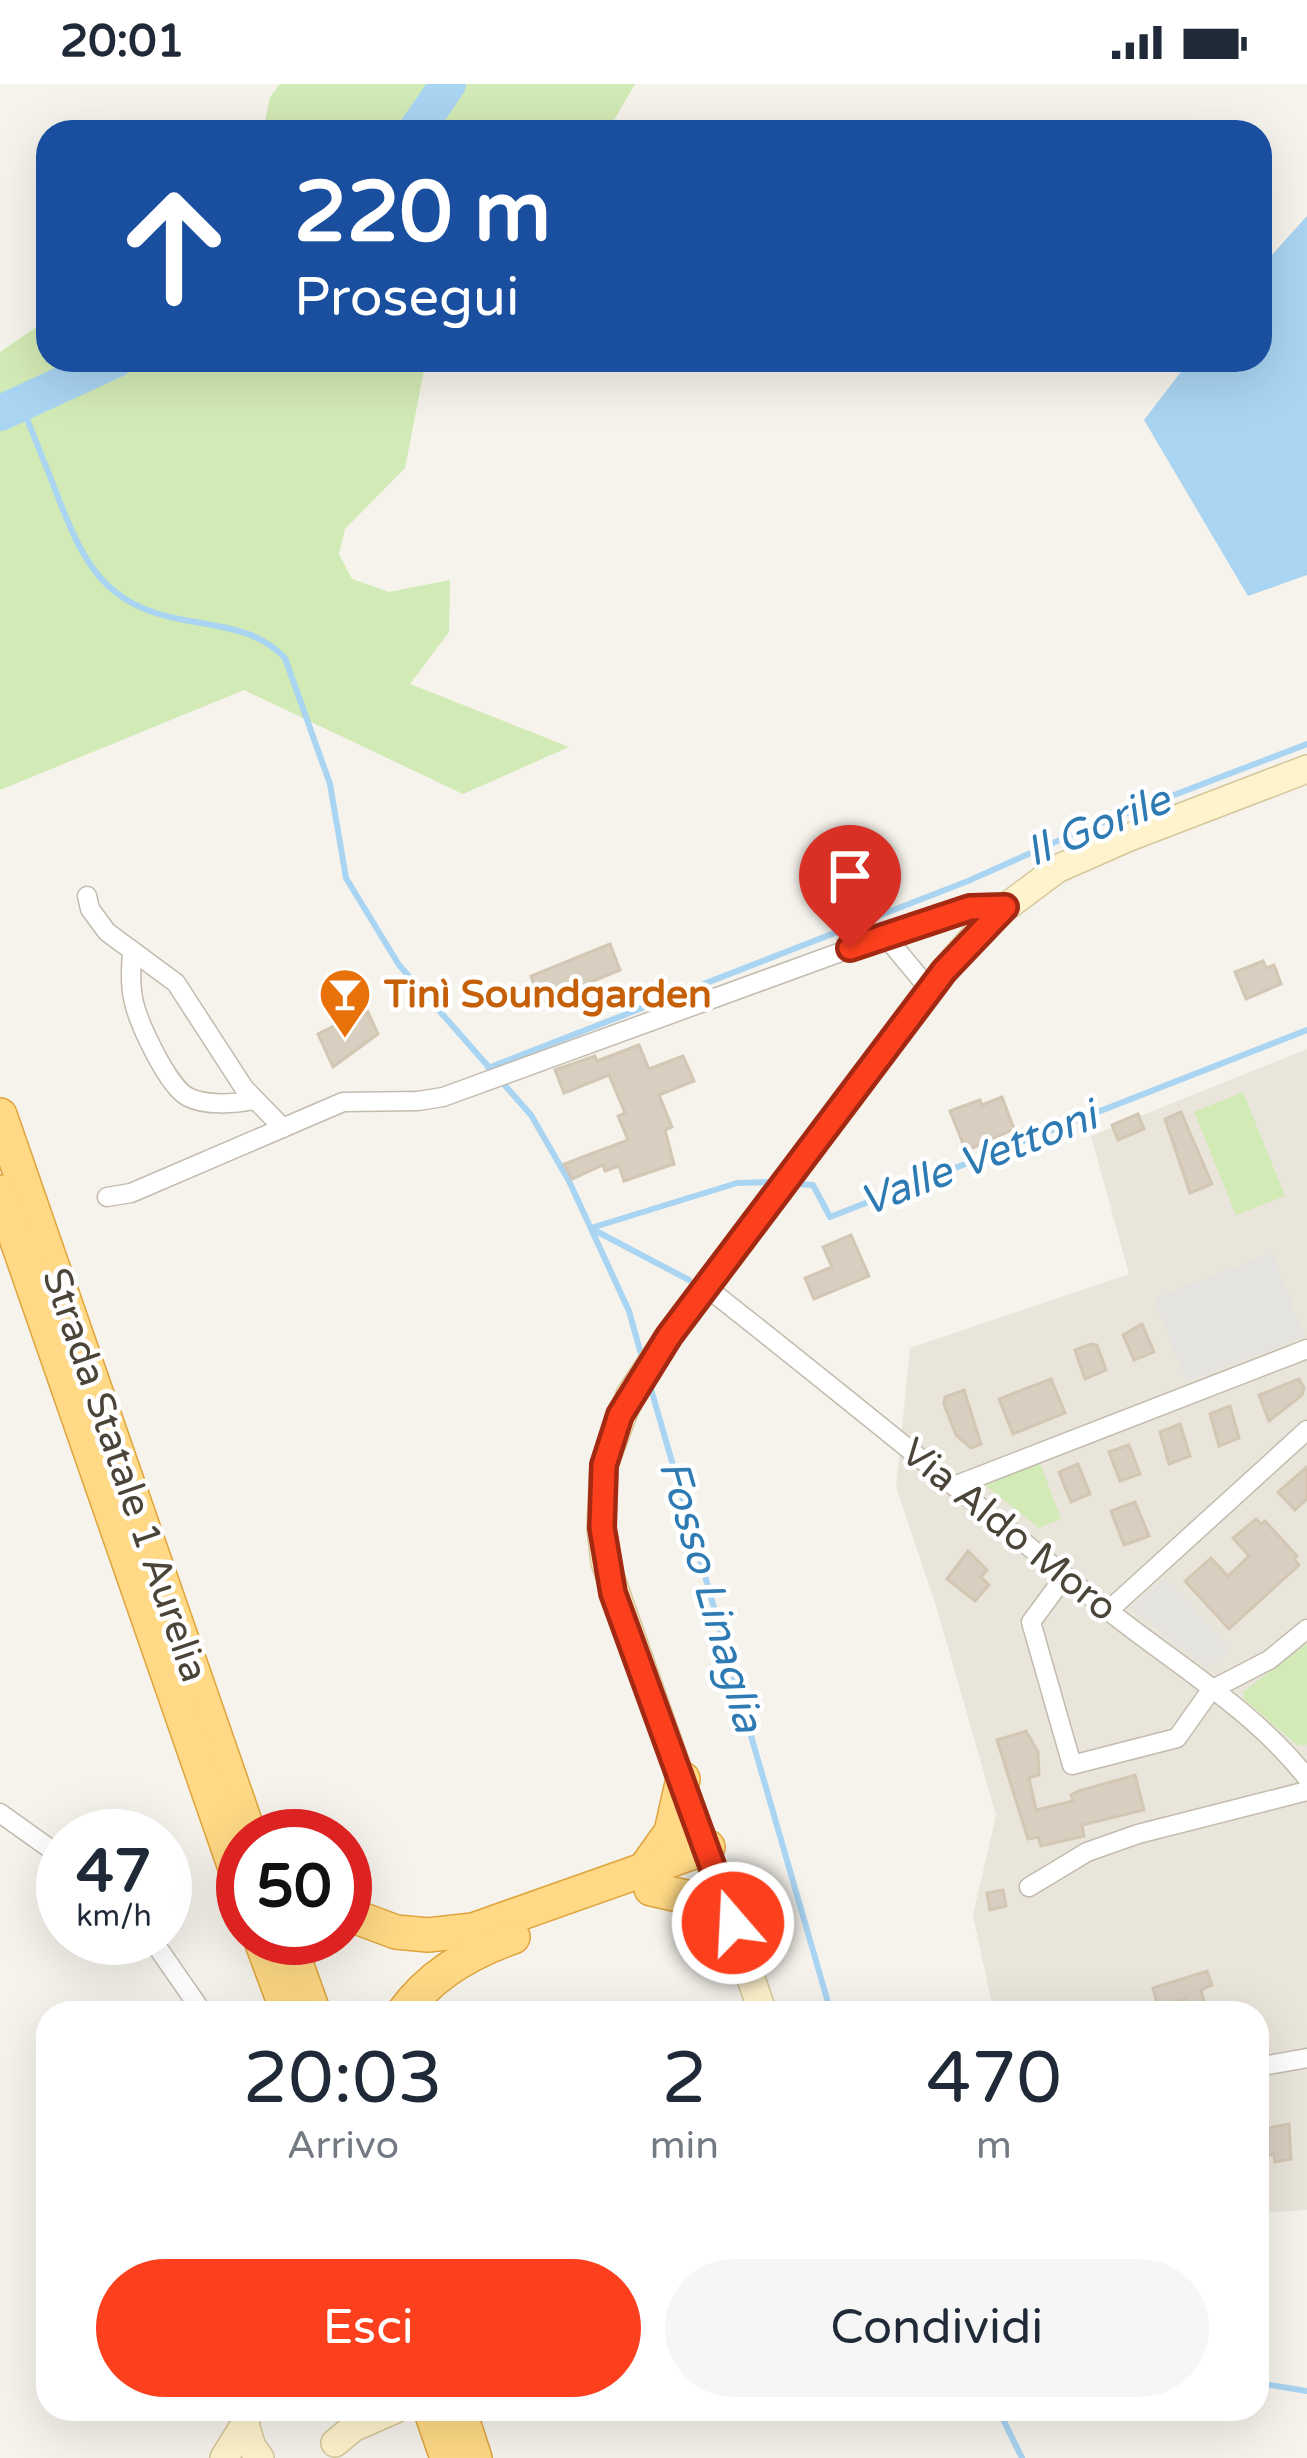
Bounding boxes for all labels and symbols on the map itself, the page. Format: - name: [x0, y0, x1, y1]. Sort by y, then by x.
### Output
- water label: Il Gorile: [1018, 773, 1180, 878]
- pin: [799, 825, 901, 948]
- bar icon: Tinì Soundgarden: [317, 966, 373, 1040]
- place label: Tinì Soundgarden: [383, 971, 712, 1018]
- water label: Valle Vettoni: [852, 1089, 1108, 1228]
- street label: Strada Statale 1 Aurelia: [32, 1262, 218, 1688]
- street label: Via Aldo Moro: [891, 1429, 1127, 1631]
- water label: Fosso Linaglia: [648, 1454, 775, 1739]
- speed limit sign: 50: [216, 1809, 372, 1965]
- position arrow: [670, 1860, 796, 1986]

